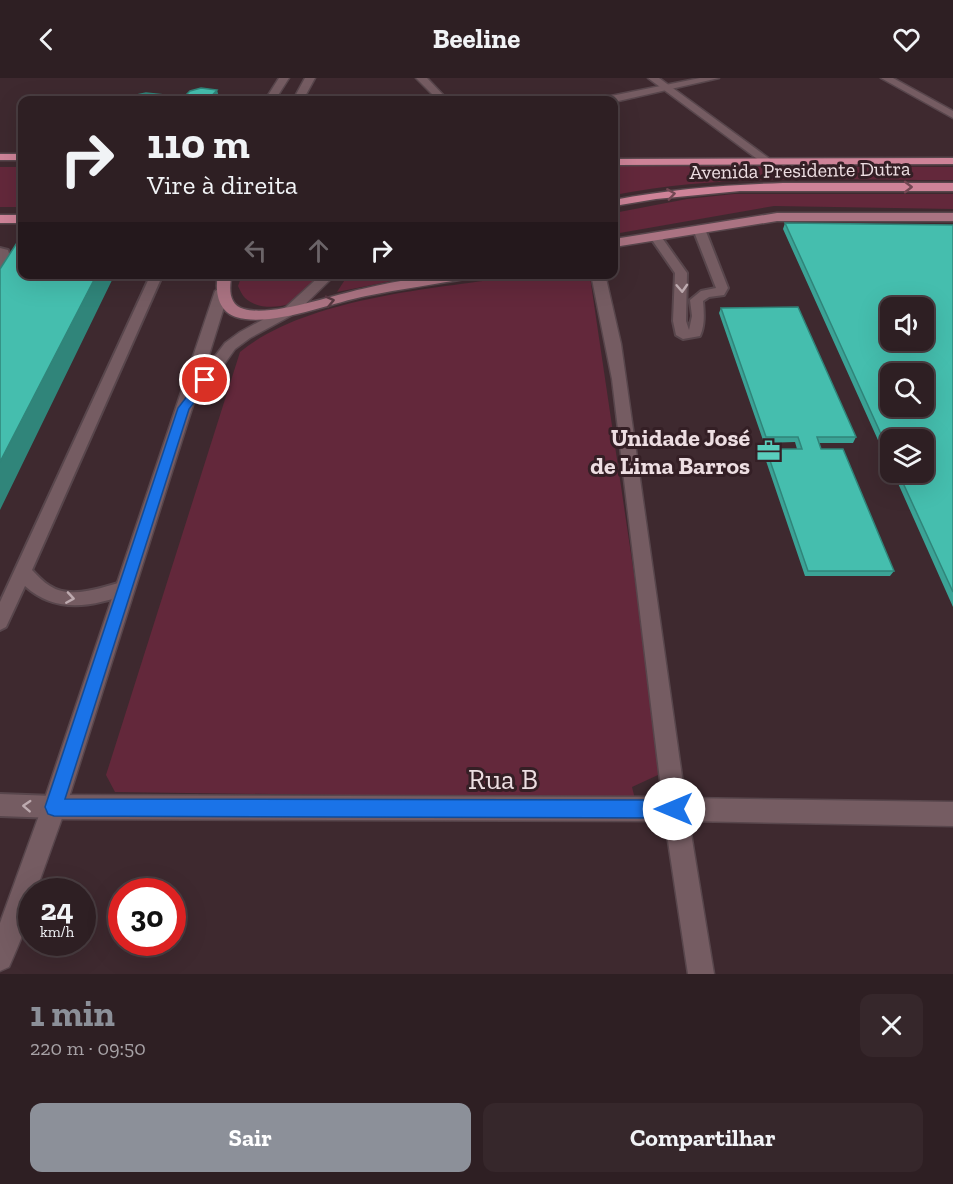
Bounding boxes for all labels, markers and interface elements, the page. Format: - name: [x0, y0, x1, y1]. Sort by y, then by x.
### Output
- icon: back: [30, 23, 63, 56]
- text: Beeline: [433, 23, 520, 55]
- icon: heart: [890, 23, 923, 56]
- text: 110 m: [147, 118, 250, 169]
- icon: right: [48, 120, 126, 198]
- street label: Avenida Presidente Dutra: [689, 156, 911, 184]
- text: Vire à direita: [147, 169, 298, 201]
- one-way arrow: [903, 181, 912, 193]
- one-way arrow: [667, 188, 676, 200]
- icon: left: [239, 234, 272, 267]
- icon: ahead: [302, 234, 335, 267]
- icon: right: [365, 234, 398, 267]
- one-way arrow: [675, 283, 688, 292]
- one-way arrow: [325, 295, 335, 308]
- map controls: [880, 297, 934, 483]
- button: sound: [880, 297, 934, 351]
- pin: [179, 354, 230, 405]
- icon: arrive: [188, 363, 221, 396]
- button: search: [880, 363, 934, 417]
- place label: Unidade José de Lima Barros: [590, 423, 750, 480]
- button: layers: [880, 429, 934, 483]
- office icon: Unidade José de Lima Barros: [755, 438, 781, 464]
- one-way arrow: [65, 591, 75, 603]
- street label: Rua B: [468, 763, 538, 796]
- position arrow: [642, 777, 706, 841]
- one-way arrow: [22, 800, 31, 813]
- speed limit sign: 30: [108, 878, 186, 956]
- text: 24: [40, 892, 74, 928]
- text: km/h: [40, 923, 74, 941]
- text: 1 min: [30, 992, 115, 1035]
- button: close: [860, 994, 923, 1057]
- text: 220 m · 09:50: [30, 1036, 146, 1060]
- button: Sair: [30, 1103, 471, 1172]
- button: Compartilhar: [483, 1103, 923, 1172]

